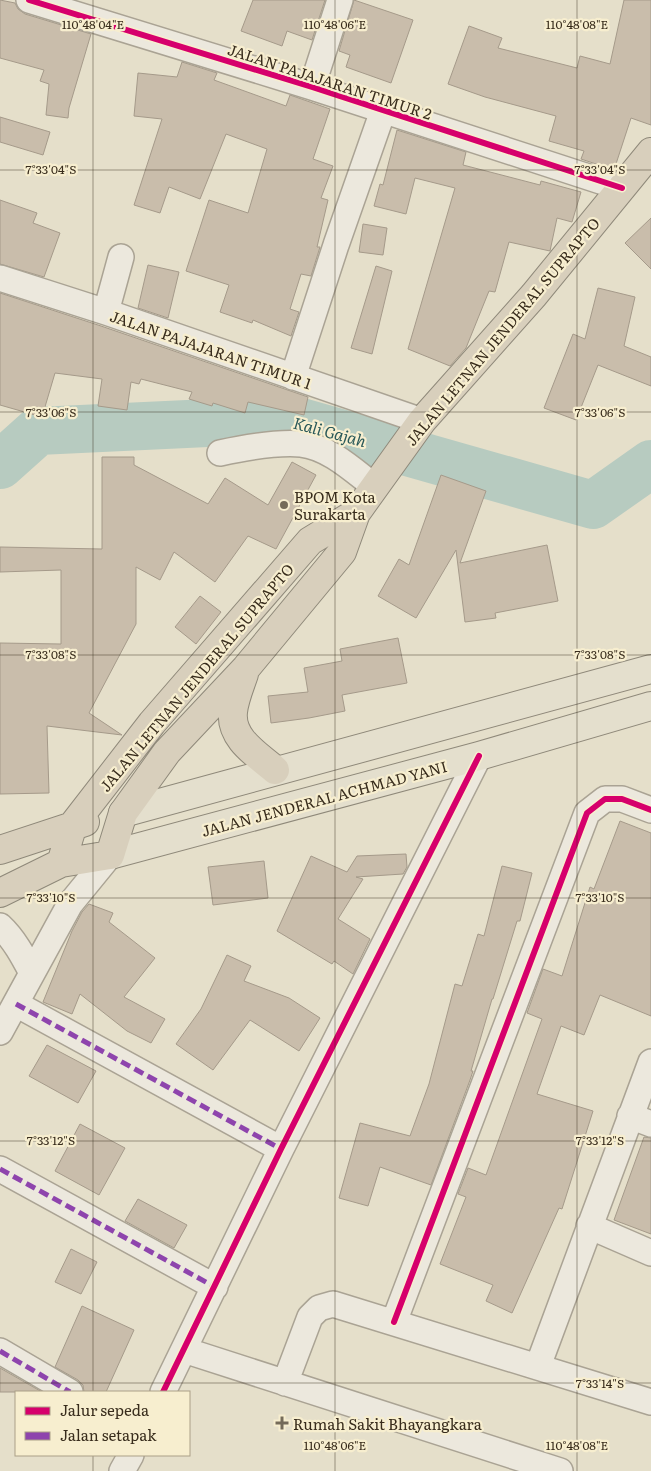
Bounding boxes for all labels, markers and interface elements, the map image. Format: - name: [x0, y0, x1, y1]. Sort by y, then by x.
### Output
- text: 110°48'04"E: [62, 15, 125, 33]
- text: 110°48'06"E: [304, 15, 367, 33]
- text: 110°48'08"E: [546, 15, 609, 33]
- street label: JALAN PAJAJARAN TIMUR 2: [225, 37, 435, 125]
- text: 7°33'04"S: [26, 160, 76, 178]
- text: 7°33'04"S: [575, 160, 625, 178]
- street label: JALAN LETNAN JENDERAL SUPRAPTO: [399, 212, 605, 450]
- street label: JALAN PAJAJARAN TIMUR 1: [107, 304, 315, 394]
- text: 7°33'06"S: [26, 403, 76, 421]
- text: 7°33'06"S: [575, 403, 625, 421]
- water label: Kali Gajah: [291, 410, 370, 452]
- place label: BPOM Kota Surakarta: [294, 485, 377, 525]
- marker: BPOM Kota Surakarta: [278, 499, 290, 511]
- street label: JALAN LETNAN JENDERAL SUPRAPTO: [93, 558, 299, 796]
- text: 7°33'08"S: [26, 645, 76, 663]
- text: 7°33'08"S: [575, 645, 625, 663]
- street label: JALAN JENDERAL ACHMAD YANI: [199, 754, 449, 842]
- text: 7°33'10"S: [26, 888, 76, 906]
- text: 7°33'10"S: [575, 888, 625, 906]
- text: 7°33'12"S: [27, 1131, 75, 1149]
- text: 7°33'12"S: [576, 1131, 624, 1149]
- text: 7°33'14"S: [576, 1374, 624, 1392]
- legend: [15, 1391, 190, 1456]
- text: Jalur sepeda: [60, 1398, 150, 1421]
- place label: Rumah Sakit Bhayangkara: [293, 1412, 483, 1435]
- marker: Rumah Sakit Bhayangkara: [275, 1416, 289, 1430]
- text: Jalan setapak: [60, 1423, 157, 1446]
- text: 110°48'06"E: [304, 1436, 367, 1454]
- text: 110°48'08"E: [546, 1436, 609, 1454]

